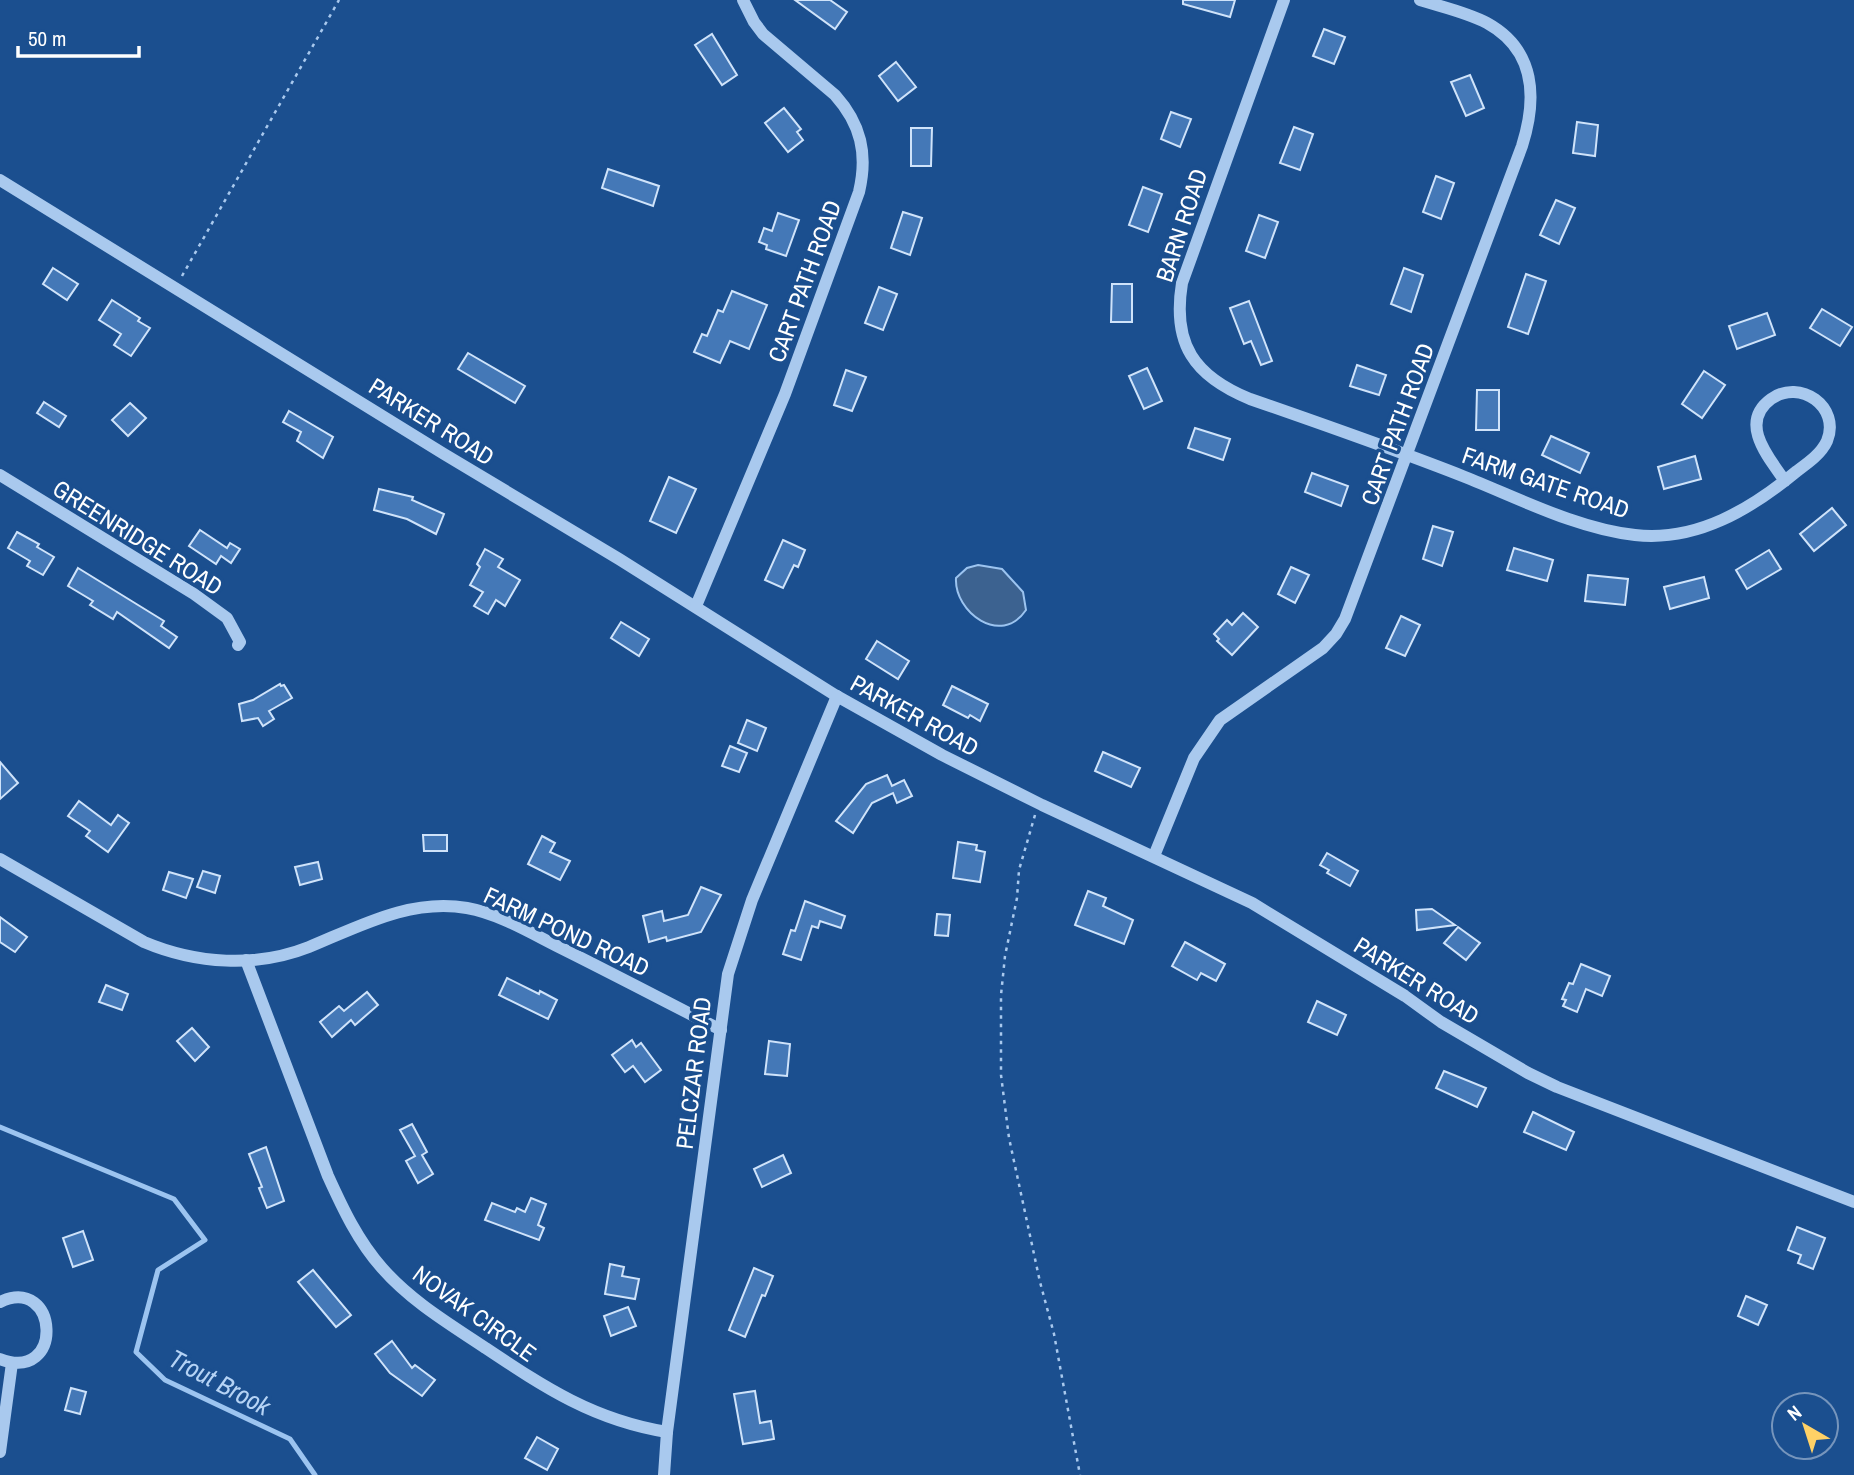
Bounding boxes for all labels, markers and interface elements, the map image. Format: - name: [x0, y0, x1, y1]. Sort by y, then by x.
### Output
- scale bar: [18, 14, 138, 58]
- text: 50 m: [28, 24, 66, 53]
- street label: BARN ROAD: [1148, 164, 1214, 286]
- street label: CART PATH ROAD: [760, 196, 848, 366]
- street label: CART PATH ROAD: [1353, 339, 1441, 509]
- street label: PARKER ROAD: [363, 370, 501, 472]
- street label: FARM GATE ROAD: [1458, 438, 1634, 526]
- street label: GREENRIDGE ROAD: [47, 472, 229, 602]
- street label: PARKER ROAD: [845, 667, 985, 763]
- street label: FARM POND ROAD: [479, 879, 655, 983]
- street label: PARKER ROAD: [1348, 929, 1486, 1031]
- street label: PELCZAR ROAD: [668, 995, 718, 1151]
- street label: NOVAK CIRCLE: [407, 1257, 543, 1369]
- water label: Trout Brook: [163, 1341, 278, 1424]
- north arrow: [1770, 1391, 1840, 1461]
- text: N: [1782, 1399, 1807, 1426]

